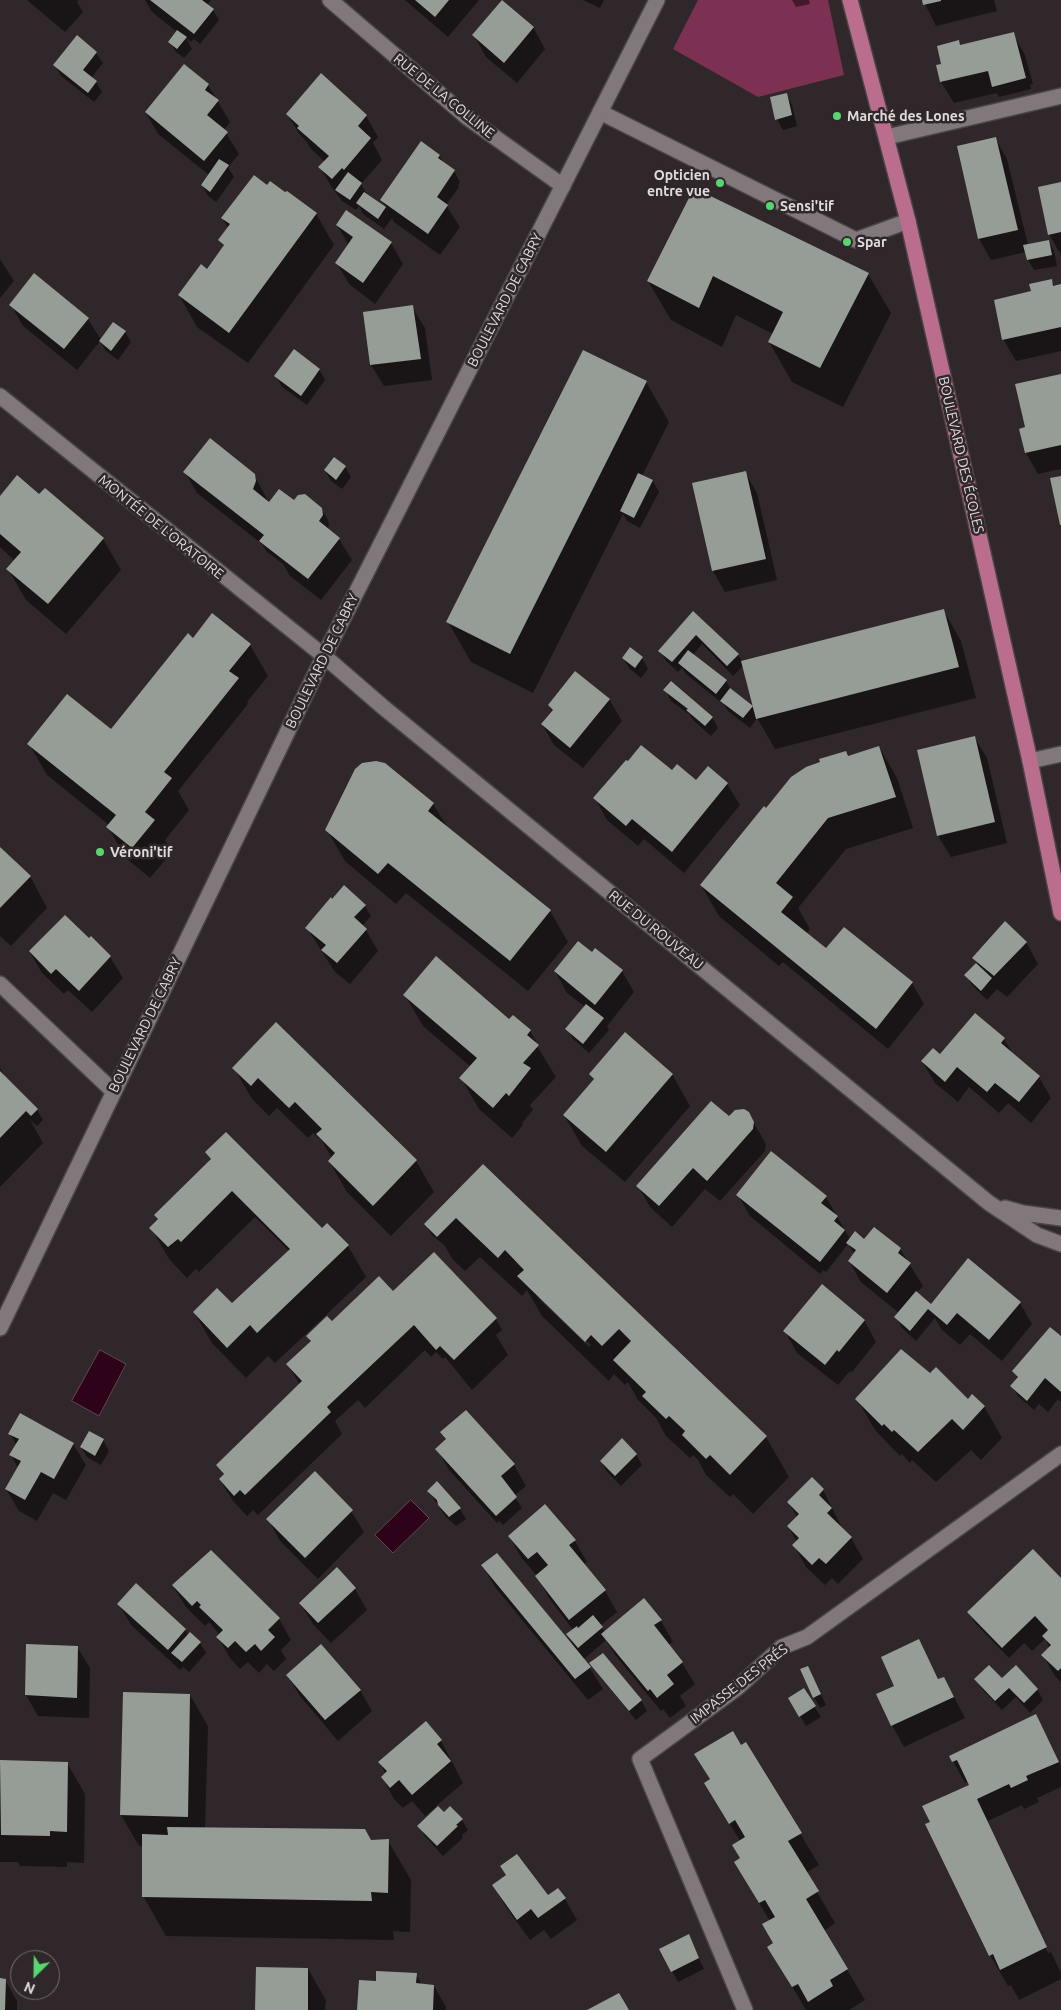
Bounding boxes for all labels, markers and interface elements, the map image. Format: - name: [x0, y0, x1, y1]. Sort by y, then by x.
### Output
- street label: RUE DE LA COLLINE: [390, 50, 498, 142]
- place label: Marché des Lones: [847, 108, 965, 124]
- marker: Marché des Lones: [831, 110, 843, 122]
- place label: Opticien entre vue: [647, 167, 710, 200]
- marker: Opticien entre vue: [714, 177, 726, 189]
- place label: Sensi'tif: [780, 198, 834, 214]
- marker: Sensi'tif: [764, 200, 776, 212]
- street label: BOULEVARD DE CABRY: [464, 230, 546, 370]
- place label: Spar: [857, 234, 887, 250]
- marker: Spar: [841, 236, 853, 248]
- street label: BOULEVARD DES ÉCOLES: [935, 375, 987, 535]
- street label: MONTÉE DE L'ORATOIRE: [95, 471, 227, 583]
- street label: BOULEVARD DE CABRY: [282, 591, 362, 731]
- place label: Véroni'tif: [110, 844, 172, 860]
- marker: Véroni'tif: [94, 846, 106, 858]
- street label: RUE DU ROUVEAU: [605, 887, 707, 973]
- street label: BOULEVARD DE CABRY: [105, 955, 185, 1095]
- street label: IMPASSE DES PRÉS: [687, 1641, 791, 1727]
- north arrow: [10, 1950, 60, 2000]
- text: N: [22, 1978, 37, 1997]

